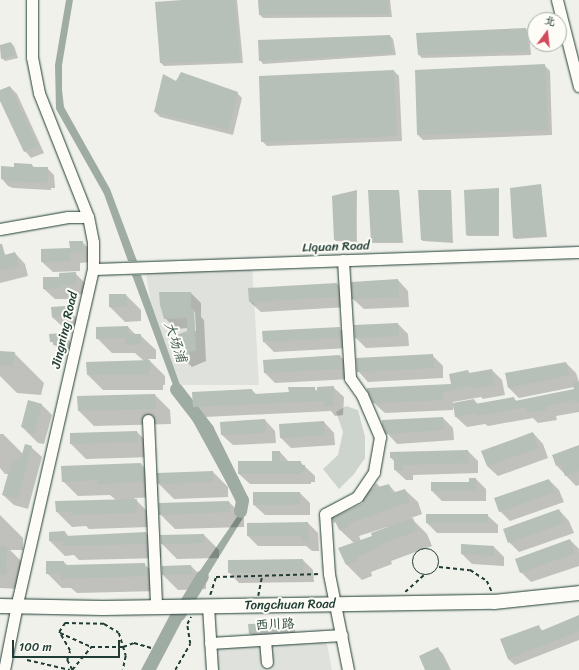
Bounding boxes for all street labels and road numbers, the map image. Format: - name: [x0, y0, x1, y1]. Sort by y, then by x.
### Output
- street label: Liquan Road: [302, 238, 370, 256]
- street label: Jingning Road: [49, 290, 81, 370]
- street label: Tongchuan Road: [244, 596, 336, 614]
- street label: 西川路: [255, 616, 295, 634]

